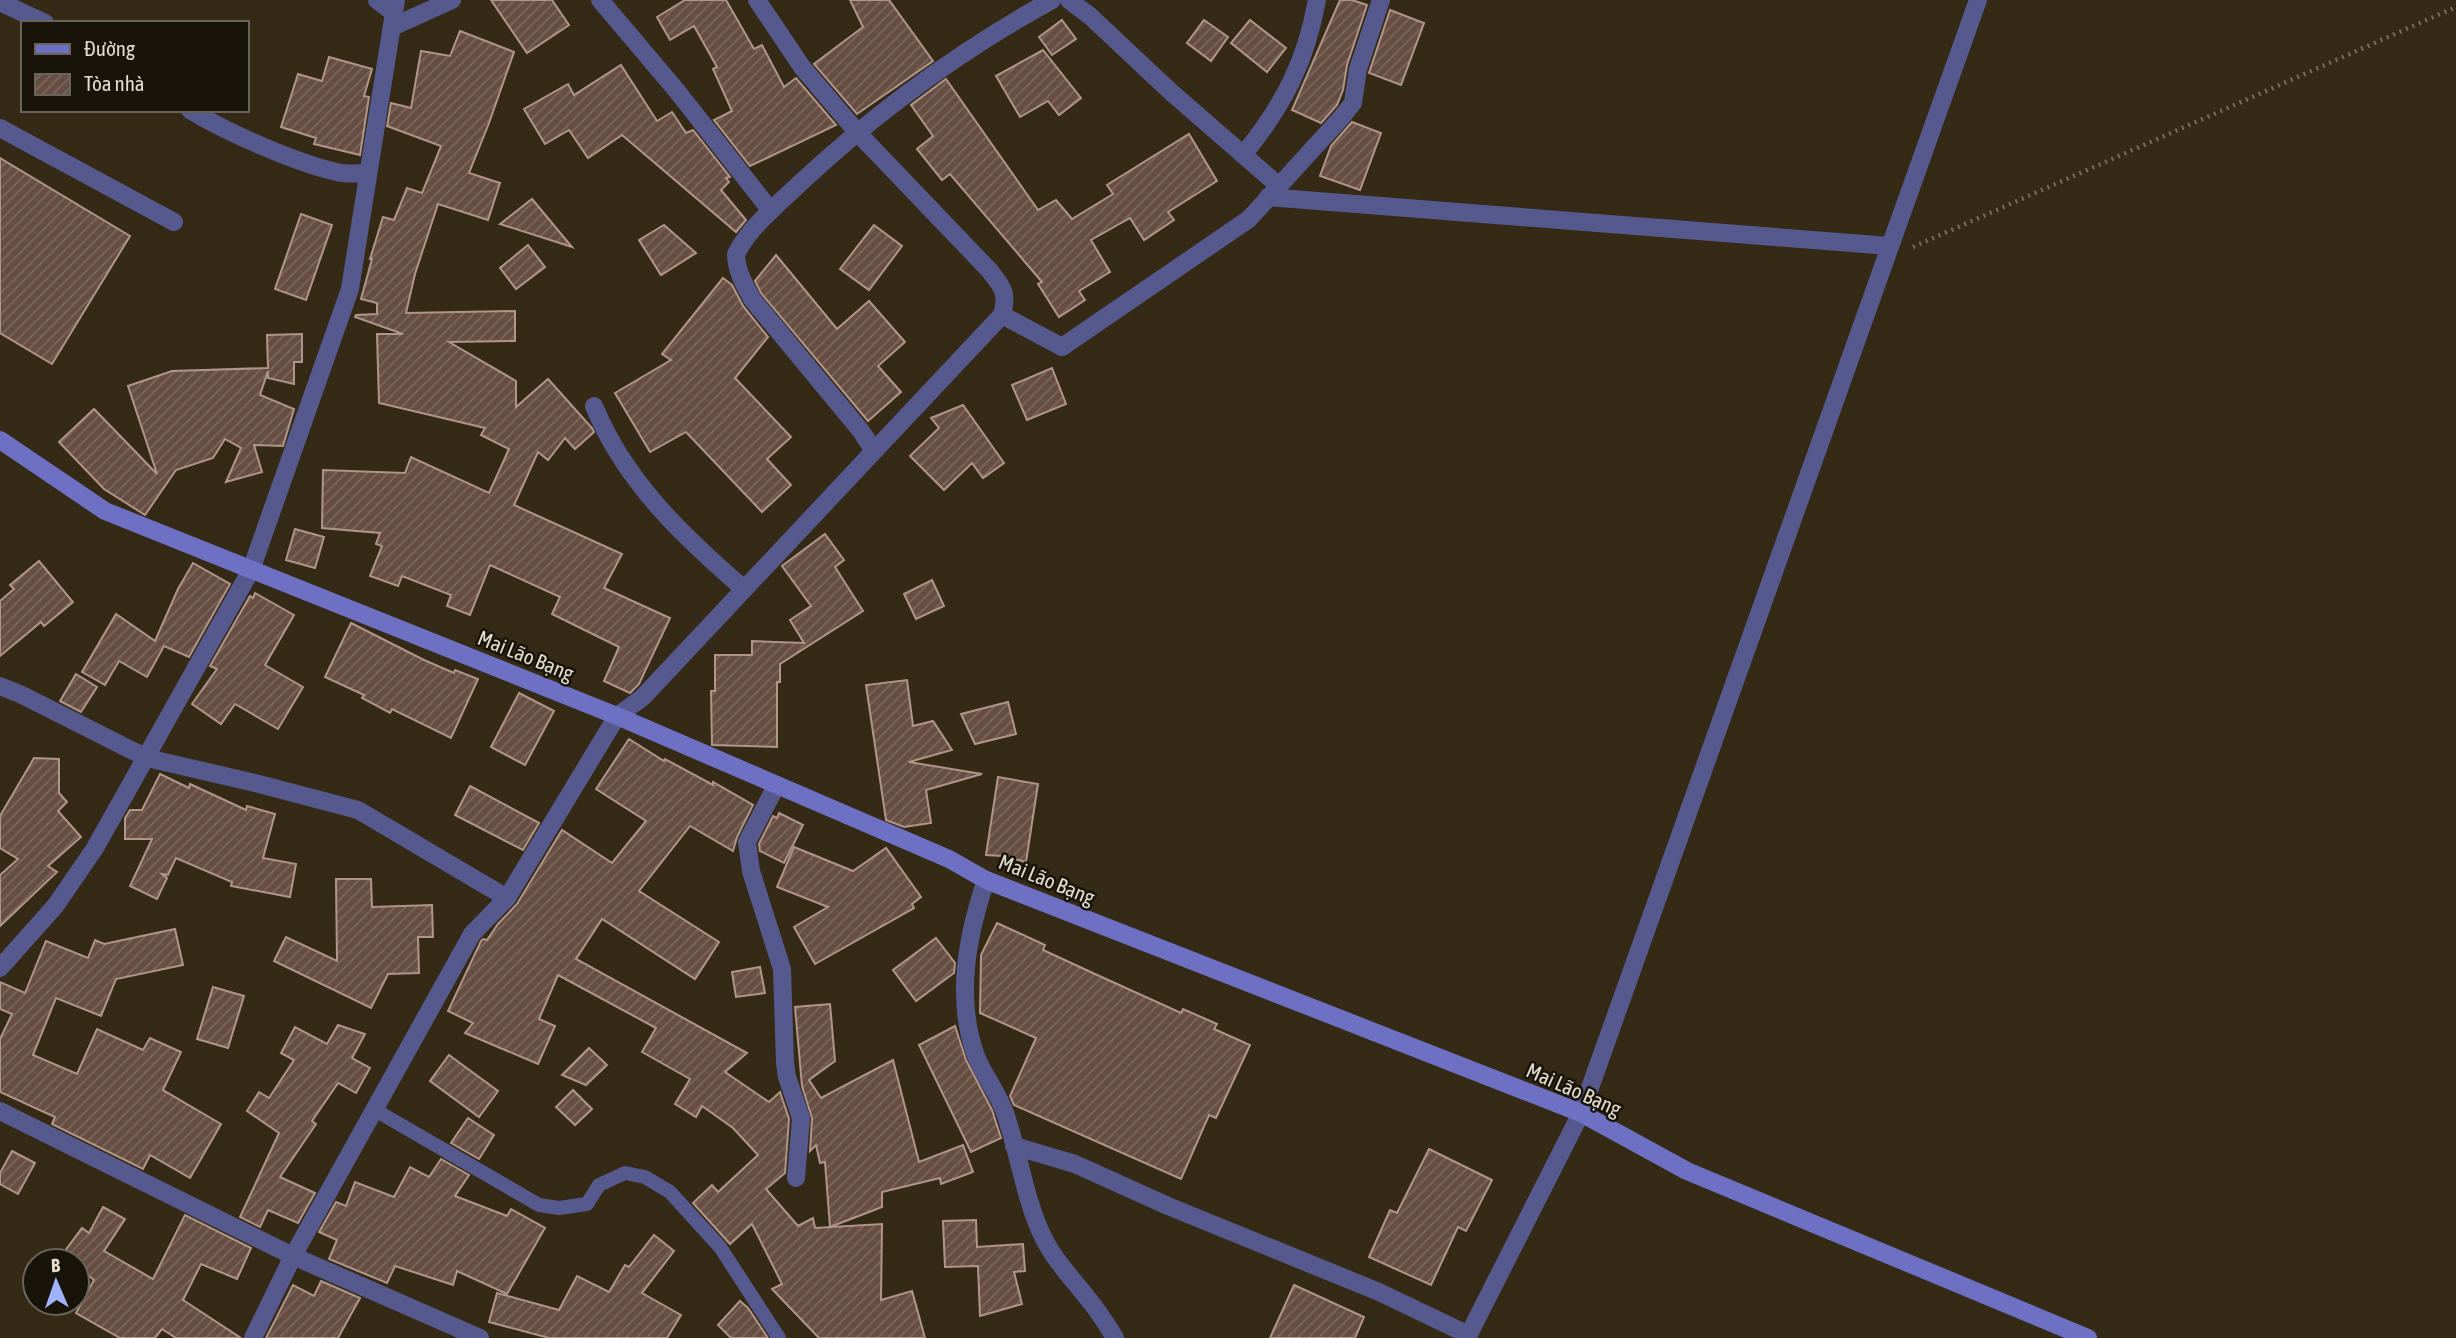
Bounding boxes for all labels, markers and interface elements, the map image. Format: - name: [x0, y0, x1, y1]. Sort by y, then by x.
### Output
- legend: [21, 21, 248, 112]
- text: Đường: [84, 36, 135, 60]
- text: Tòa nhà: [84, 71, 145, 95]
- street label: Mai Lão Bạng: [475, 625, 577, 685]
- street label: Mai Lão Bạng: [996, 849, 1098, 909]
- street label: Mai Lão Bạng: [1523, 1057, 1625, 1121]
- north arrow: [21, 1247, 91, 1317]
- text: B: [51, 1254, 60, 1276]

